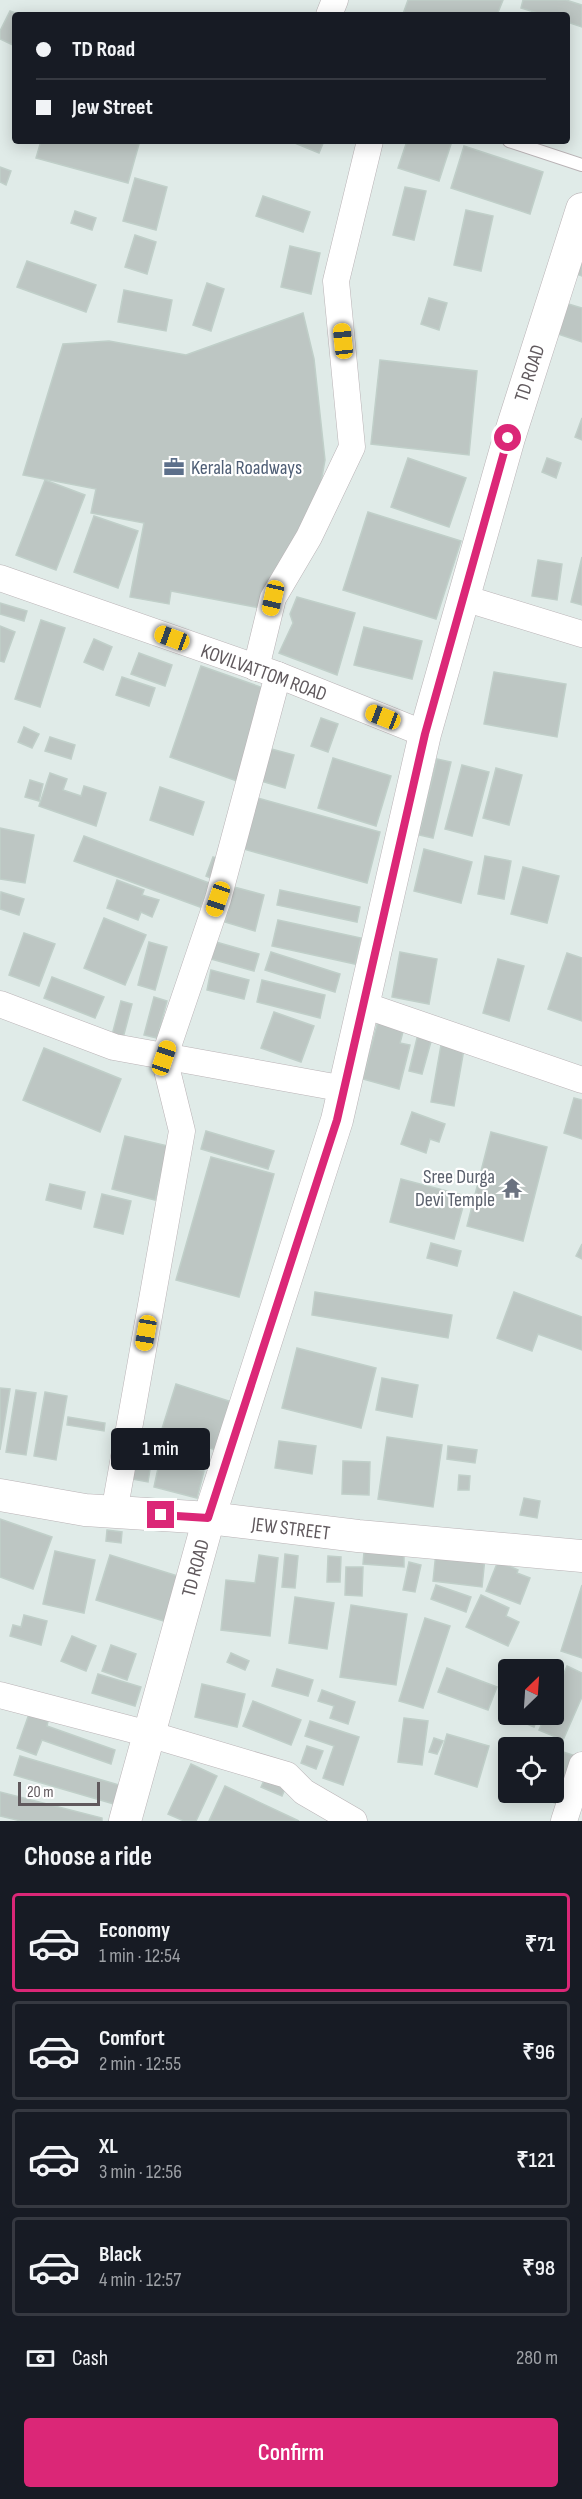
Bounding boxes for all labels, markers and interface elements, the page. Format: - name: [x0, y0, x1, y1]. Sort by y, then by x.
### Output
- text: TD Road: [72, 36, 135, 63]
- text: Jew Street: [72, 94, 153, 121]
- car: [332, 322, 354, 360]
- street label: TD ROAD: [510, 342, 550, 405]
- route start: [494, 424, 521, 451]
- office icon: Kerala Roadways: [162, 455, 186, 479]
- place label: Kerala Roadways: [191, 456, 302, 480]
- car: [260, 578, 286, 618]
- car: [152, 623, 192, 653]
- street label: KOVILVATTOM ROAD: [197, 639, 330, 707]
- car: [363, 702, 403, 732]
- car: [204, 879, 232, 919]
- car: [150, 1038, 178, 1078]
- place label: Sree Durga Devi Temple: [415, 1165, 495, 1212]
- temple icon: Sree Durga Devi Temple: [500, 1176, 524, 1200]
- car: [134, 1314, 158, 1352]
- callout: 1 min: [112, 1428, 210, 1470]
- text: 1 min: [142, 1437, 179, 1461]
- route end: [147, 1501, 174, 1528]
- street label: JEW STREET: [249, 1512, 332, 1546]
- street label: TD ROAD: [177, 1537, 215, 1600]
- north arrow: [498, 1659, 564, 1725]
- map controls: [498, 1659, 564, 1803]
- button: locate: [498, 1737, 564, 1803]
- scale bar: [18, 1779, 100, 1806]
- text: 20 m: [27, 1783, 54, 1802]
- text: Choose a ride: [24, 1841, 152, 1873]
- icon: car: [27, 1916, 81, 1970]
- text: Economy: [99, 1917, 170, 1944]
- text: ₹71: [525, 1931, 555, 1958]
- text: 1 min · 12:54: [99, 1944, 180, 1968]
- icon: car: [27, 2024, 81, 2078]
- text: Comfort: [99, 2025, 165, 2052]
- text: ₹96: [522, 2039, 555, 2066]
- text: 2 min · 12:55: [99, 2052, 181, 2076]
- icon: car: [27, 2132, 81, 2186]
- text: XL: [99, 2133, 118, 2160]
- text: ₹121: [516, 2147, 555, 2174]
- text: 3 min · 12:56: [99, 2160, 182, 2184]
- icon: car: [27, 2240, 81, 2294]
- text: Black: [99, 2241, 141, 2268]
- text: ₹98: [522, 2255, 555, 2282]
- text: 4 min · 12:57: [99, 2268, 181, 2292]
- icon: cash: [24, 2342, 57, 2375]
- text: Cash: [72, 2345, 108, 2372]
- text: 280 m: [516, 2346, 558, 2370]
- button: Confirm: [24, 2418, 558, 2487]

